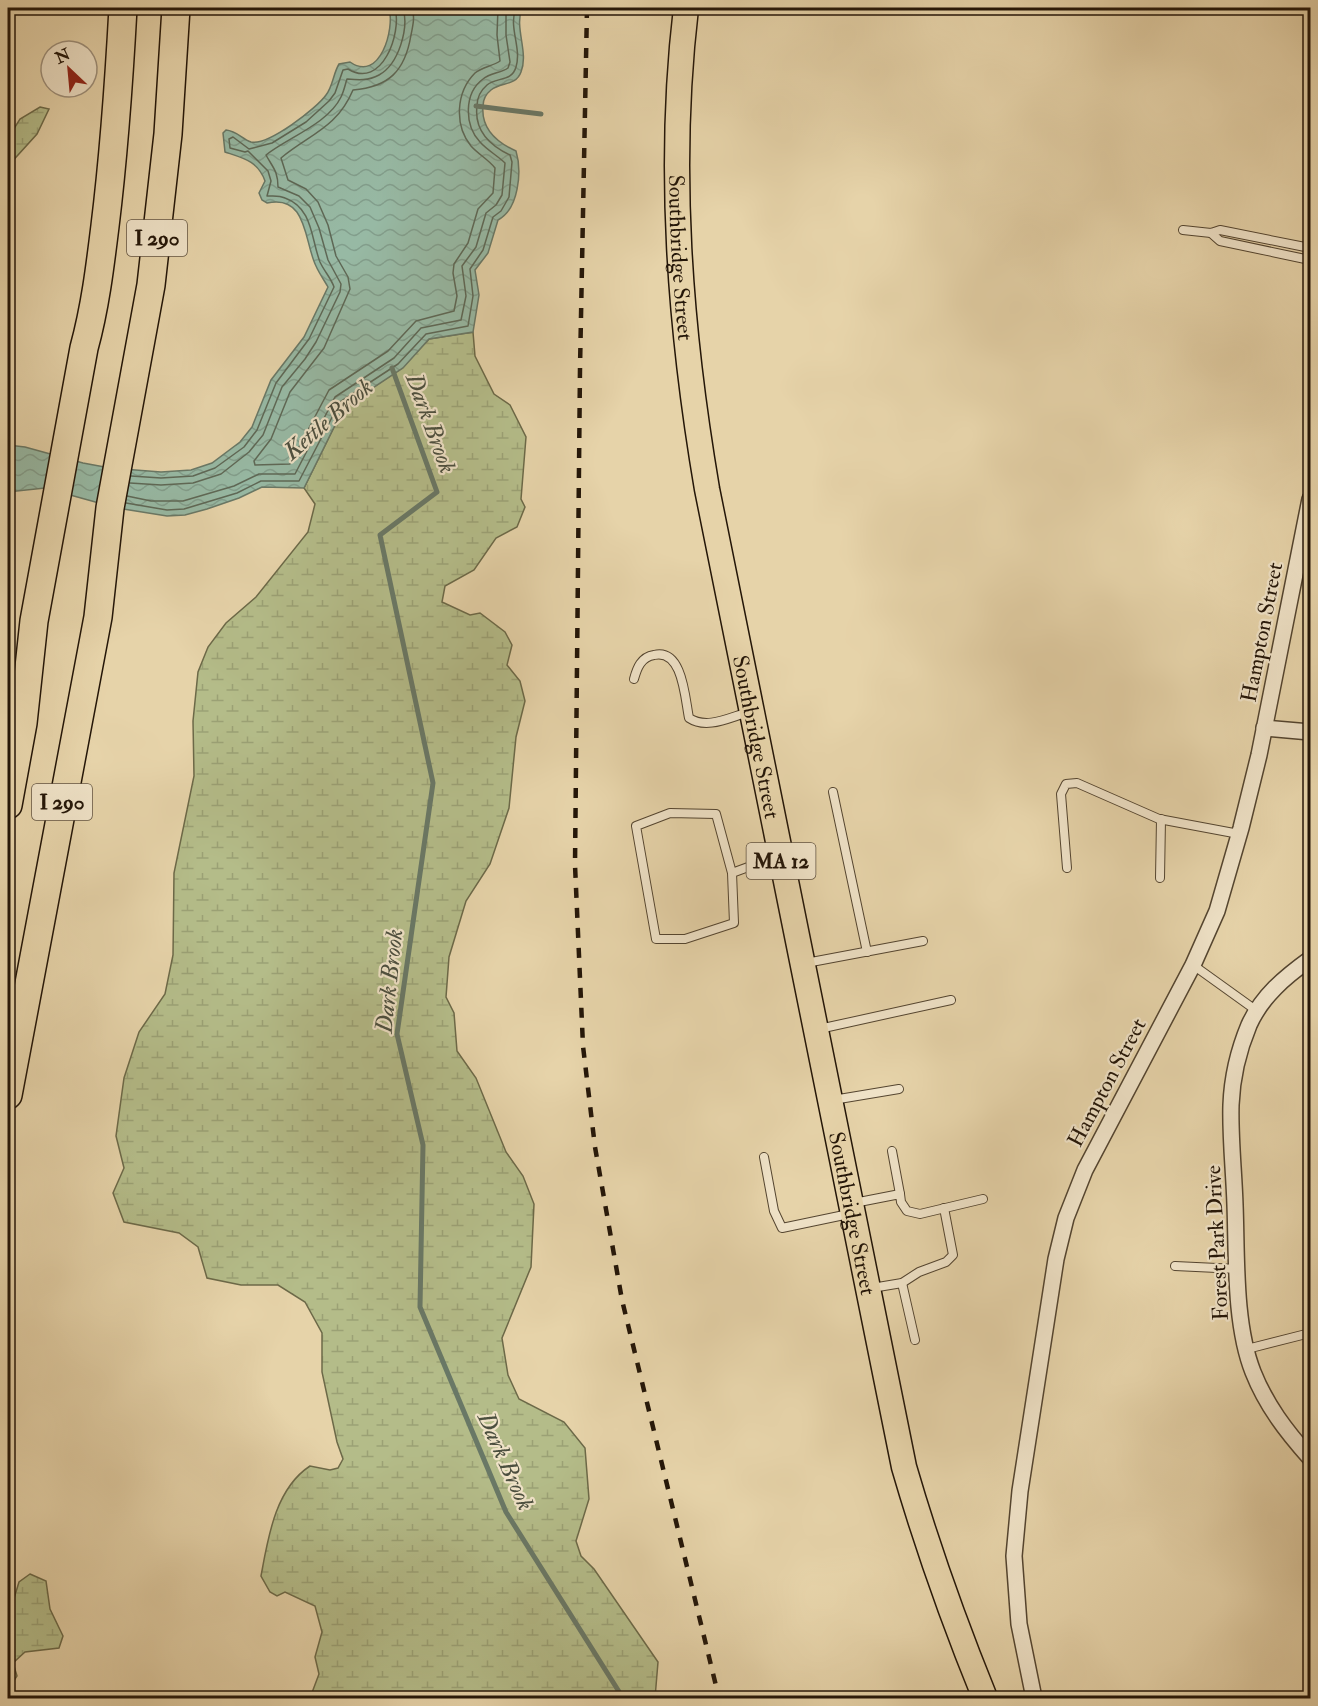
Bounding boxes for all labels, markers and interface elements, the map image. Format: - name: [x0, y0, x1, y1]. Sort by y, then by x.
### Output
- north arrow: [39, 39, 99, 99]
- text: N: [51, 44, 74, 69]
- street label: Southbridge Street: [662, 175, 699, 342]
- road number: I 290: [127, 220, 187, 256]
- water label: Dark Brook: [398, 368, 463, 478]
- water label: Kettle Brook: [276, 372, 380, 468]
- street label: Hampton Street: [1235, 560, 1290, 705]
- street label: Southbridge Street: [726, 653, 786, 821]
- road number: I 290: [32, 784, 92, 820]
- road number: MA 12: [746, 843, 816, 879]
- water label: Dark Brook: [369, 927, 410, 1036]
- street label: Hampton Street: [1061, 1013, 1153, 1152]
- street label: Southbridge Street: [822, 1129, 882, 1298]
- street label: Forest Park Drive: [1199, 1165, 1235, 1321]
- water label: Dark Brook: [470, 1406, 541, 1515]

